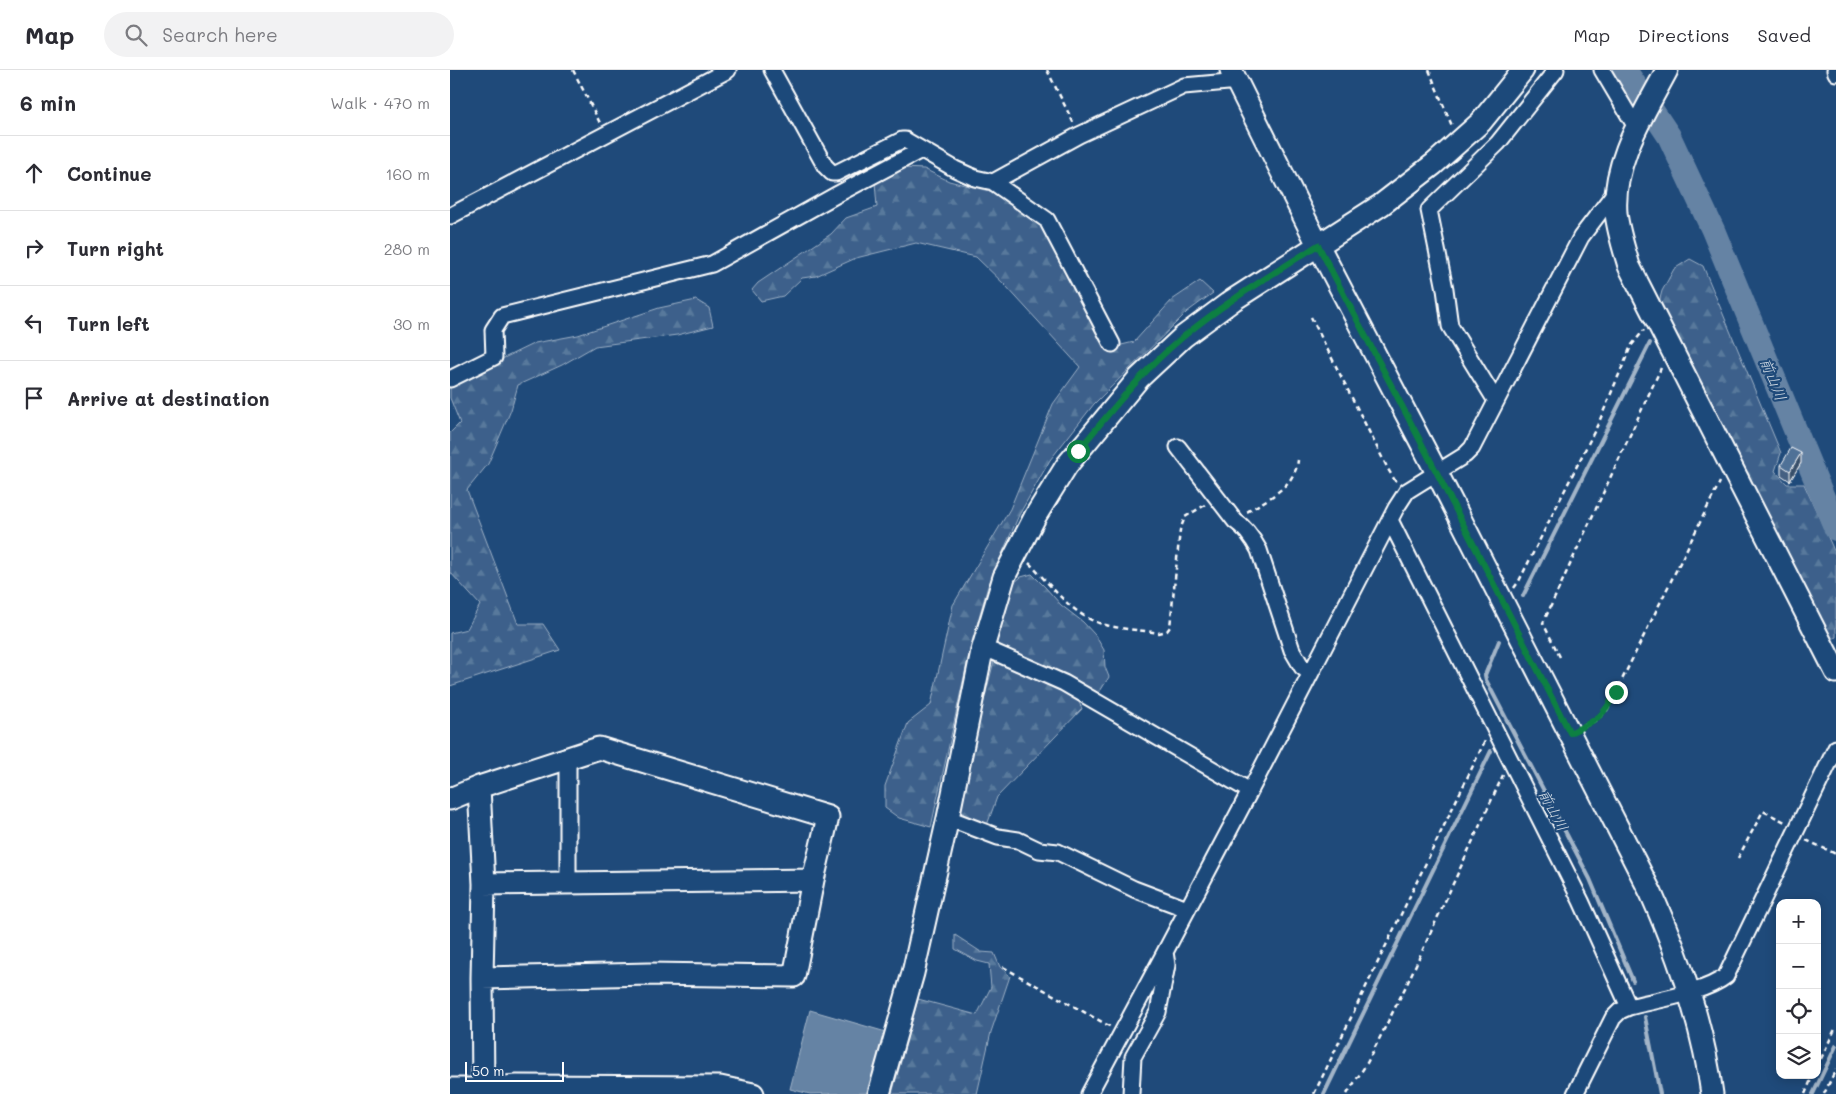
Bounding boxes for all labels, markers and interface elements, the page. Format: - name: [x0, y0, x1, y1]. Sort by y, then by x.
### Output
- search box: [104, 12, 454, 57]
- text: Map: [25, 19, 74, 50]
- icon: search: [122, 21, 150, 49]
- text: Search here: [162, 22, 278, 47]
- text: Map: [1573, 23, 1610, 47]
- text: Directions: [1638, 23, 1730, 47]
- text: Saved: [1758, 23, 1811, 47]
- text: 6 min: [20, 89, 76, 116]
- text: Walk · 470 m: [330, 92, 430, 113]
- icon: ahead: [20, 159, 48, 187]
- text: Continue: [67, 161, 152, 186]
- text: 160 m: [385, 163, 430, 184]
- icon: right: [20, 234, 48, 262]
- text: Turn right: [67, 236, 164, 261]
- text: 280 m: [384, 238, 430, 259]
- icon: left: [20, 309, 48, 337]
- text: Turn left: [67, 311, 150, 336]
- text: 30 m: [393, 313, 430, 334]
- water label: 前山川: [1756, 354, 1792, 404]
- icon: arrive: [20, 384, 48, 412]
- text: Arrive at destination: [67, 386, 270, 411]
- route start: [1067, 440, 1090, 463]
- route end: [1605, 681, 1628, 704]
- water label: 前山川: [1535, 785, 1573, 835]
- map controls: [1776, 899, 1821, 1079]
- button: +: [1776, 899, 1821, 944]
- button: −: [1776, 944, 1821, 989]
- button: locate: [1776, 989, 1821, 1034]
- button: layers: [1776, 1034, 1821, 1079]
- scale bar: [465, 1059, 564, 1082]
- text: 50 m: [472, 1061, 504, 1080]

